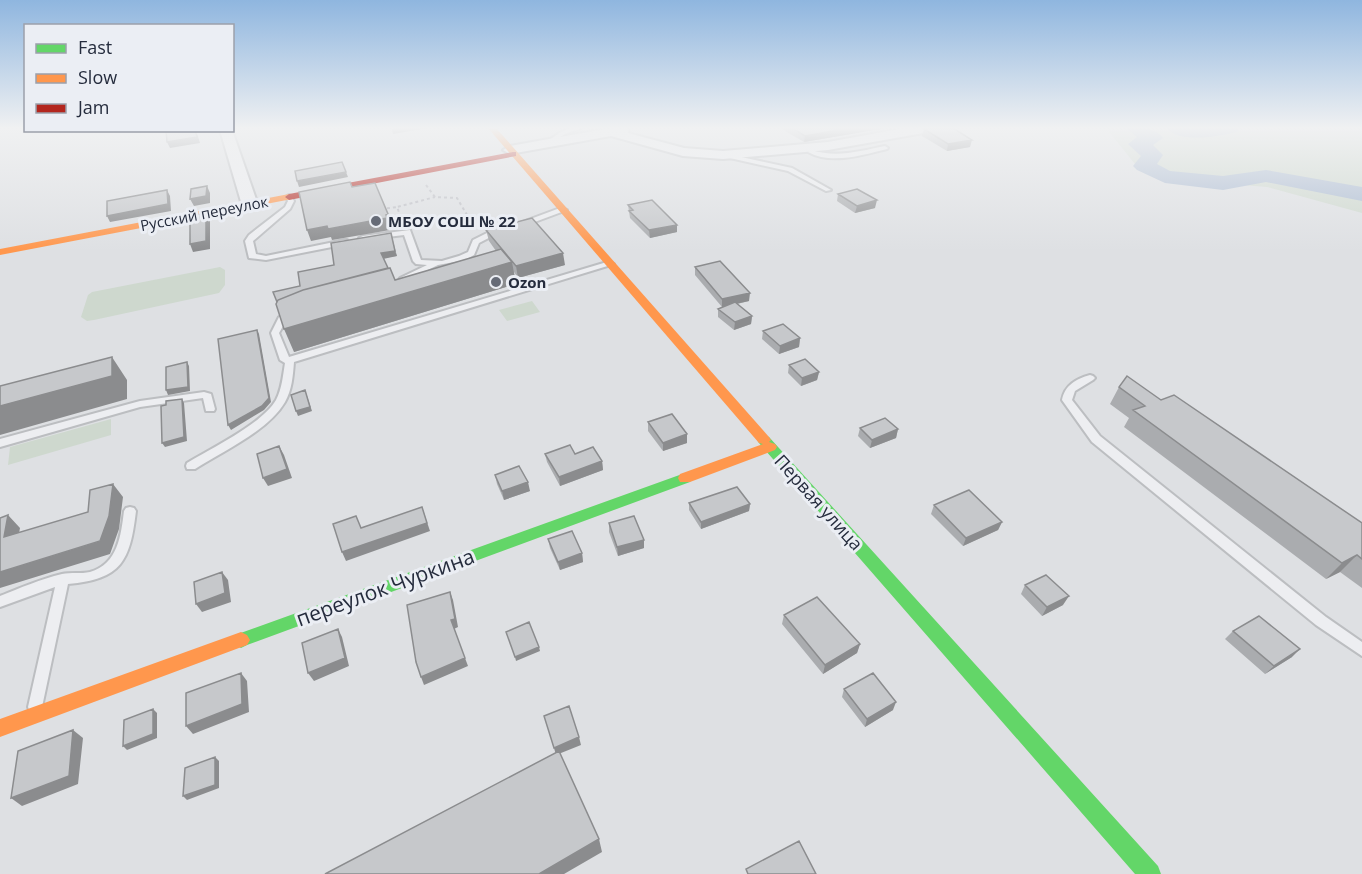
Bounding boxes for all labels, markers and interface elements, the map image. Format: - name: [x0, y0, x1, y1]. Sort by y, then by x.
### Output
- legend: [24, 24, 234, 132]
- text: Fast: [78, 35, 112, 59]
- text: Slow: [78, 65, 117, 89]
- text: Jam: [76, 95, 110, 119]
- street label: Русский переулок: [138, 191, 270, 235]
- place label: МБОУ СОШ № 22: [388, 211, 516, 231]
- marker: МБОУ СОШ № 22: [369, 214, 383, 228]
- place label: Ozon: [508, 272, 546, 292]
- marker: Ozon: [489, 275, 503, 289]
- street label: Первая улица: [770, 449, 868, 555]
- street label: переулок Чуркина: [292, 542, 478, 632]

